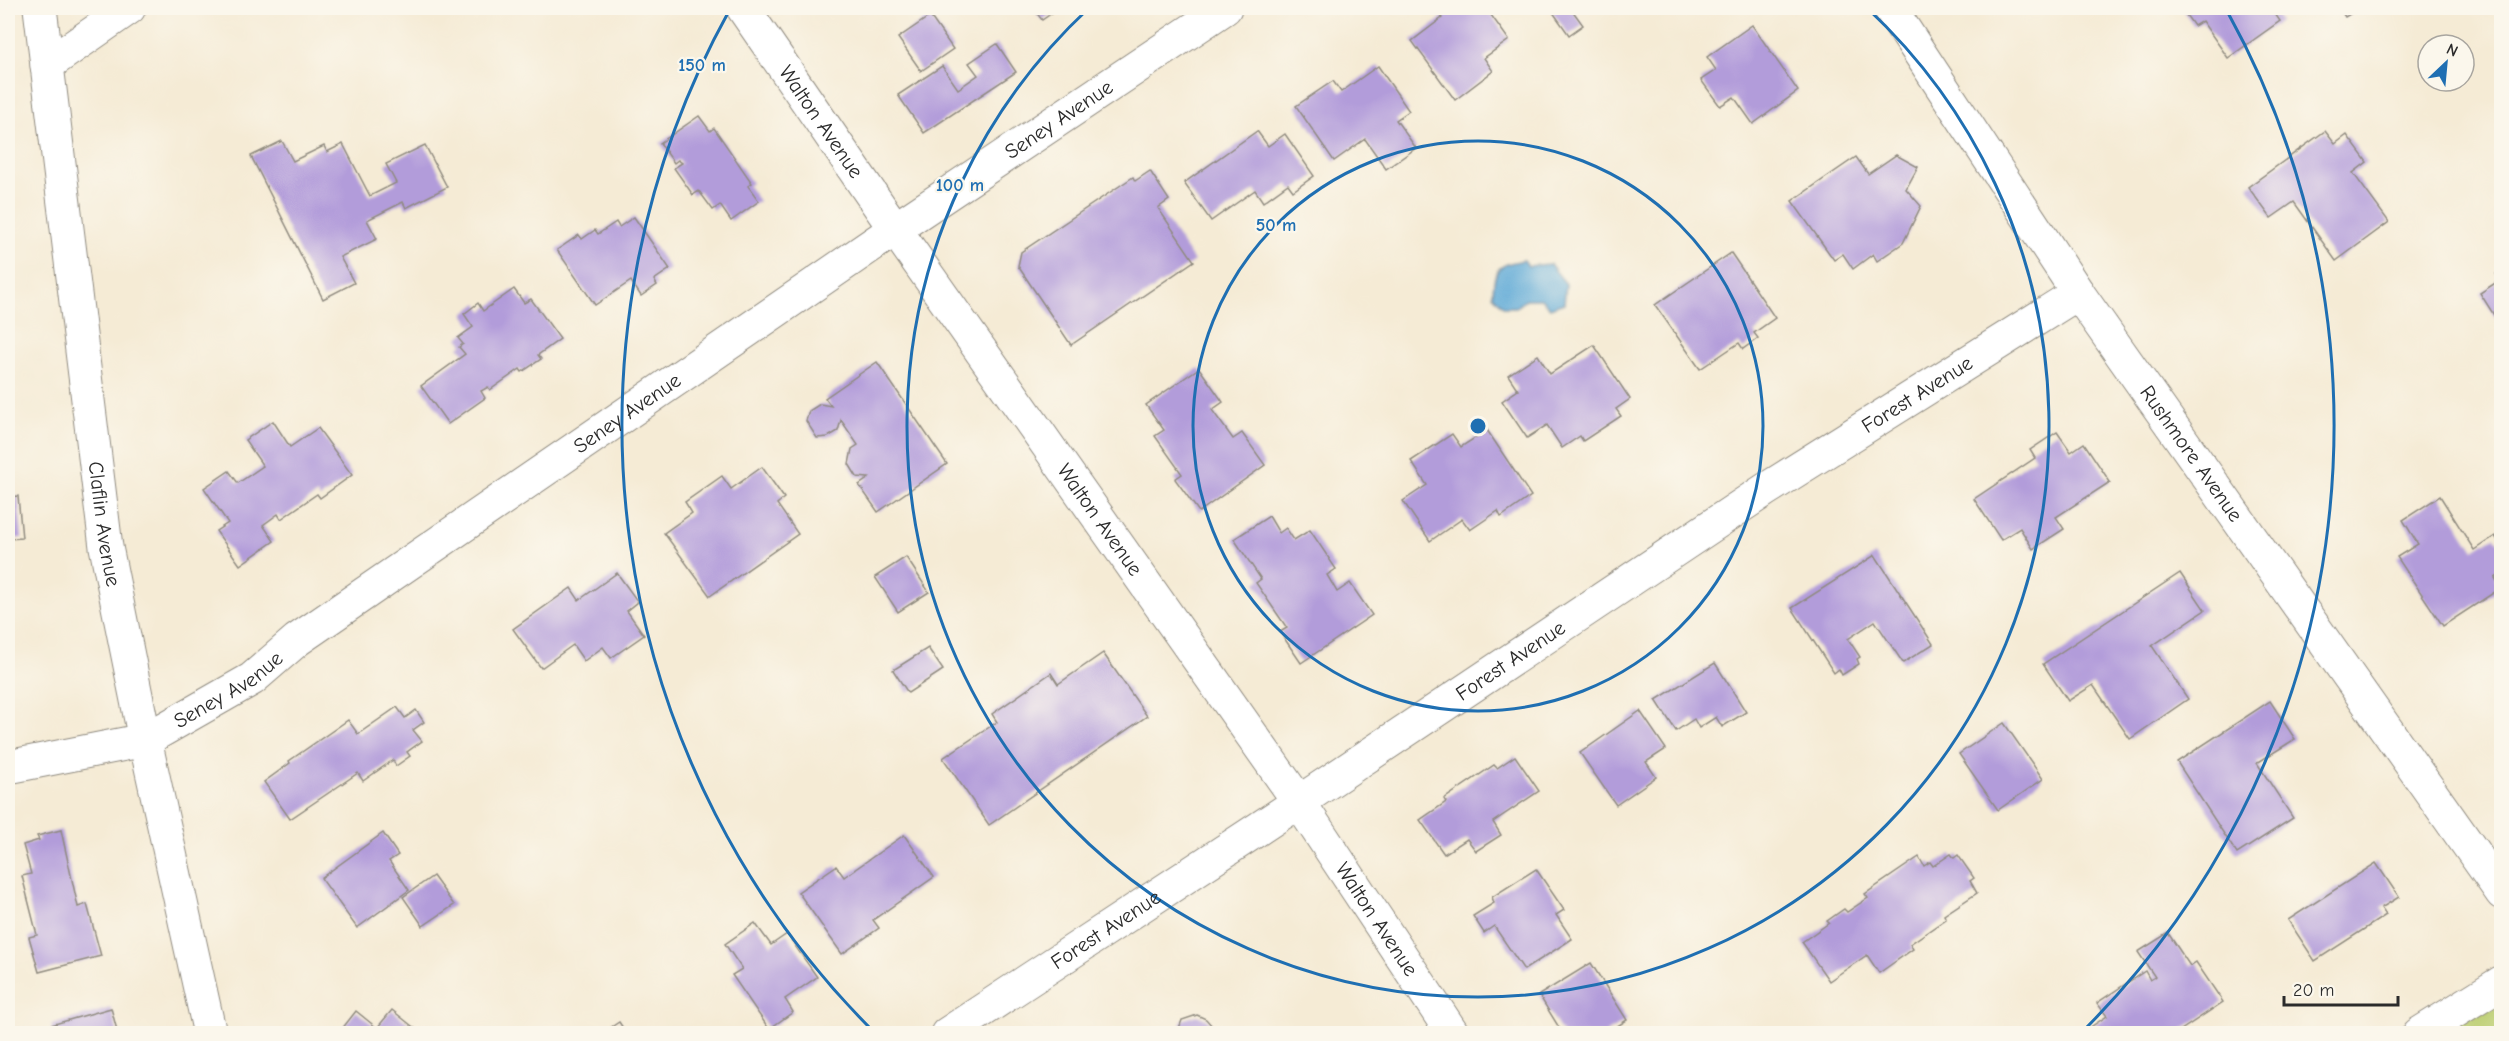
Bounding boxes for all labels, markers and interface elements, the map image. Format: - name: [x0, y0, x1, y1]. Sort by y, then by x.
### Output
- north arrow: [2416, 33, 2476, 93]
- text: N: [2444, 40, 2461, 61]
- text: 150 m: [678, 55, 726, 76]
- street label: Walton Avenue: [774, 61, 868, 183]
- street label: Seney Avenue: [1000, 75, 1117, 164]
- text: 100 m: [936, 175, 984, 196]
- text: 50 m: [1256, 215, 1296, 236]
- street label: Forest Avenue: [1857, 351, 1977, 438]
- street label: Seney Avenue: [569, 368, 685, 458]
- street label: Rushmore Avenue: [2135, 381, 2248, 526]
- centre of rings: [1468, 416, 1488, 436]
- street label: Walton Avenue: [1052, 459, 1148, 580]
- street label: Claflin Avenue: [84, 460, 126, 589]
- street label: Forest Avenue: [1451, 615, 1570, 706]
- street label: Seney Avenue: [169, 646, 287, 733]
- street label: Walton Avenue: [1330, 858, 1423, 981]
- street label: Forest Avenue: [1046, 885, 1165, 974]
- scale bar: [2284, 969, 2398, 1007]
- text: 20 m: [2293, 980, 2334, 1001]

